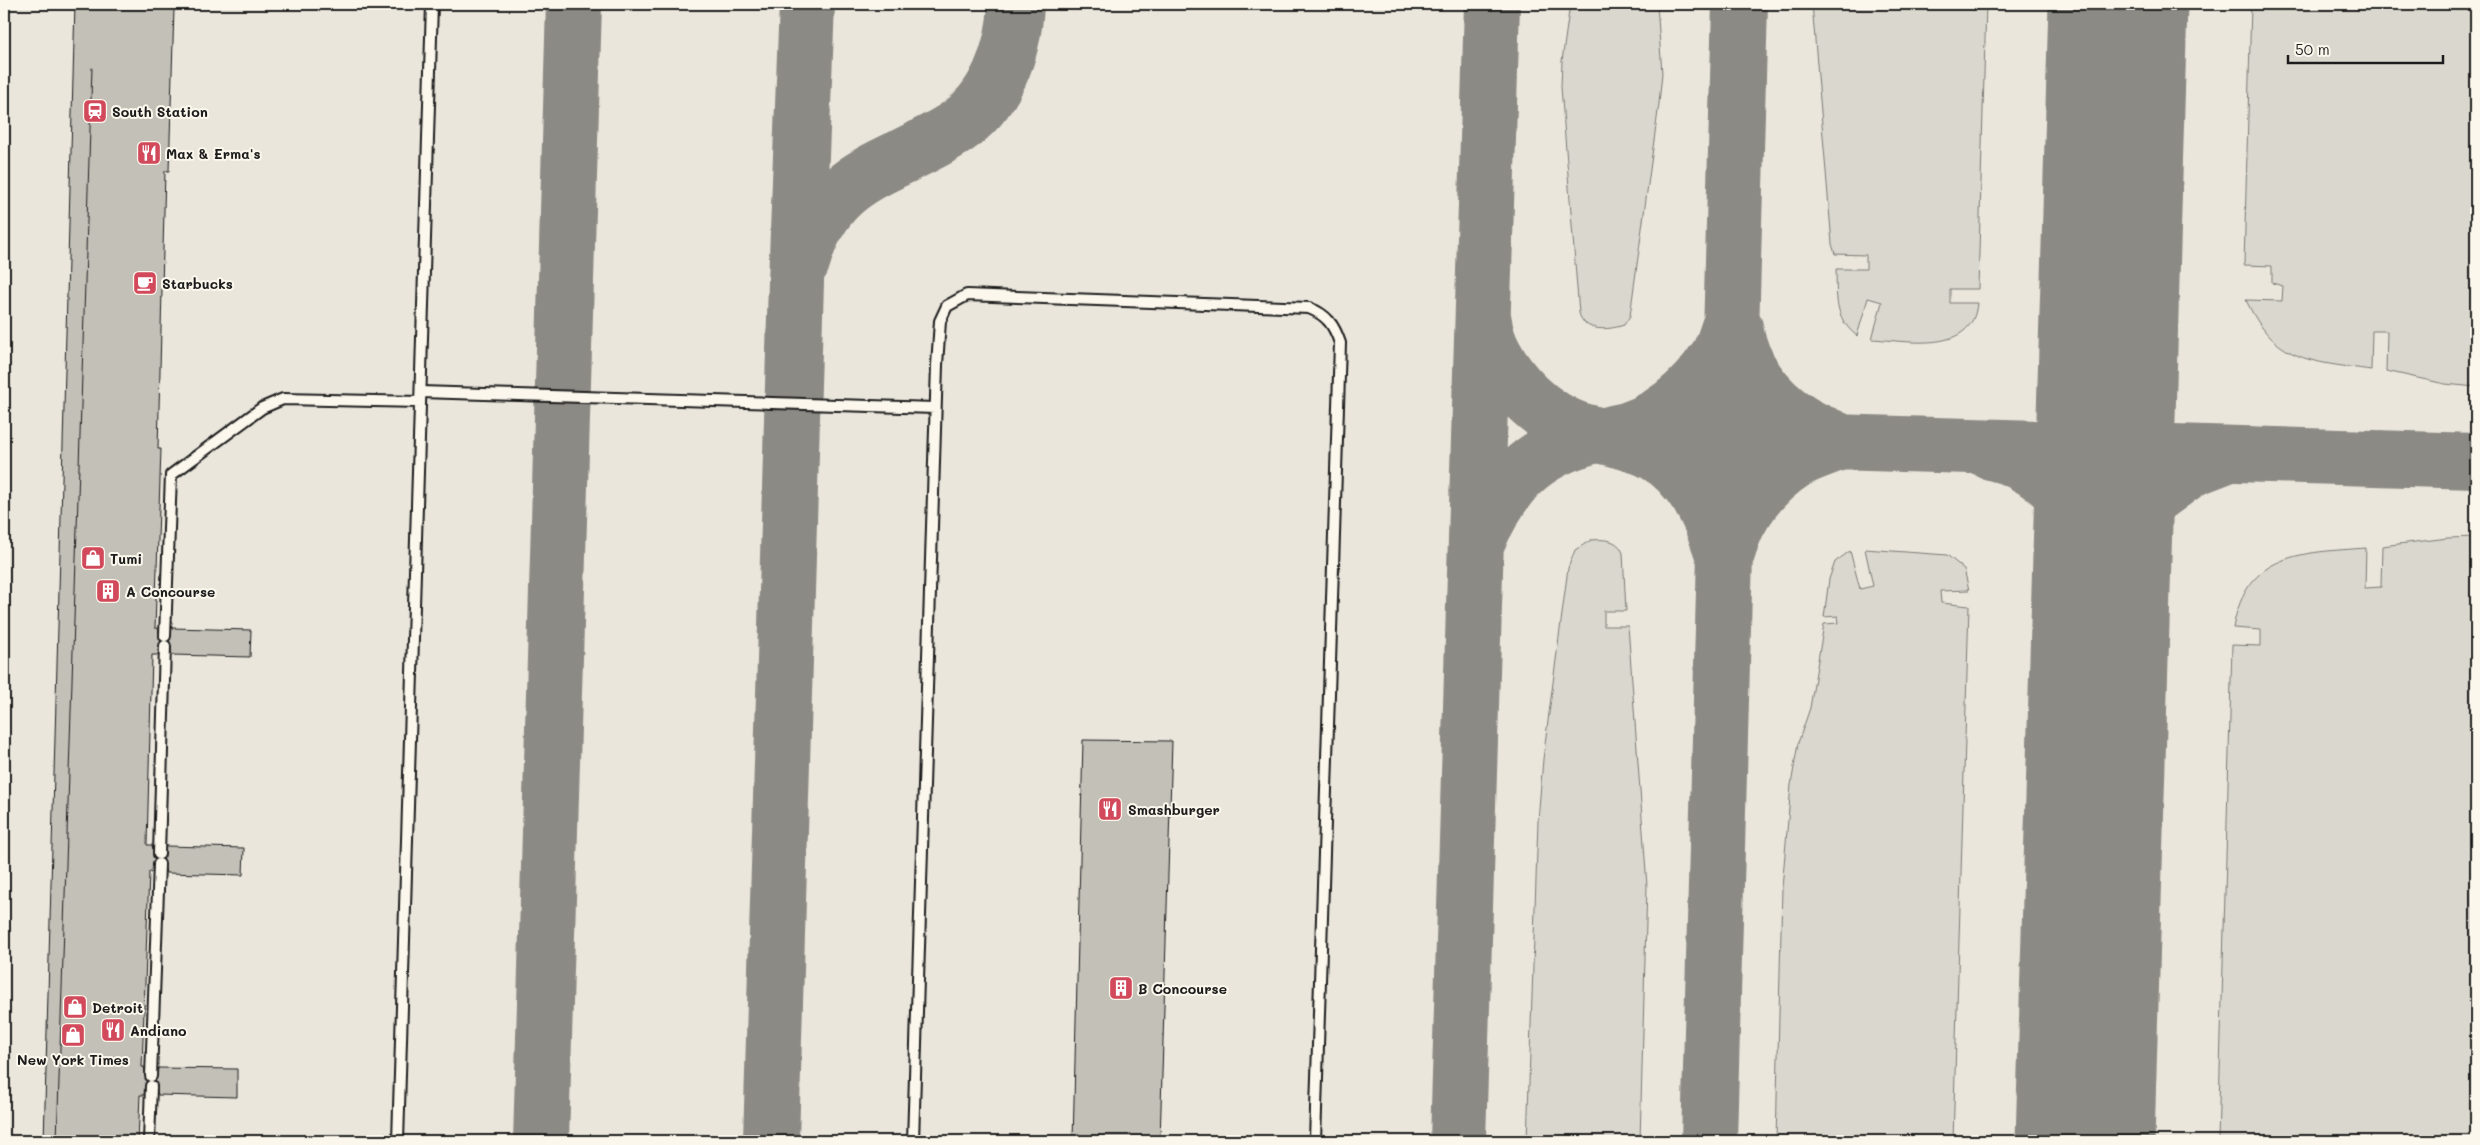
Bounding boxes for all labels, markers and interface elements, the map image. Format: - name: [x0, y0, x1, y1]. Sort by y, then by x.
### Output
- scale bar: [2288, 32, 2442, 64]
- text: 50 m: [2295, 39, 2330, 59]
- station icon: South Station: [82, 98, 108, 124]
- place label: South Station: [112, 102, 208, 121]
- restaurant icon: Max & Erma's: [136, 140, 162, 166]
- place label: Max & Erma's: [166, 144, 261, 163]
- cafe icon: Starbucks: [132, 270, 158, 296]
- place label: Starbucks: [162, 274, 233, 293]
- shop icon: Tumi: [80, 545, 106, 571]
- place label: Tumi: [110, 549, 142, 568]
- building icon: A Concourse: [95, 578, 121, 604]
- place label: A Concourse: [126, 582, 215, 601]
- restaurant icon: Smashburger: [1097, 796, 1123, 822]
- place label: Smashburger: [1128, 800, 1220, 819]
- building icon: B Concourse: [1108, 975, 1134, 1001]
- place label: B Concourse: [1138, 979, 1227, 998]
- shop icon: Detroit: [62, 994, 88, 1020]
- place label: Detroit: [92, 998, 143, 1017]
- restaurant icon: Andiano: [100, 1017, 126, 1043]
- place label: Andiano: [130, 1021, 187, 1040]
- shop icon: New York Times: [60, 1022, 86, 1048]
- place label: New York Times: [17, 1050, 129, 1069]

